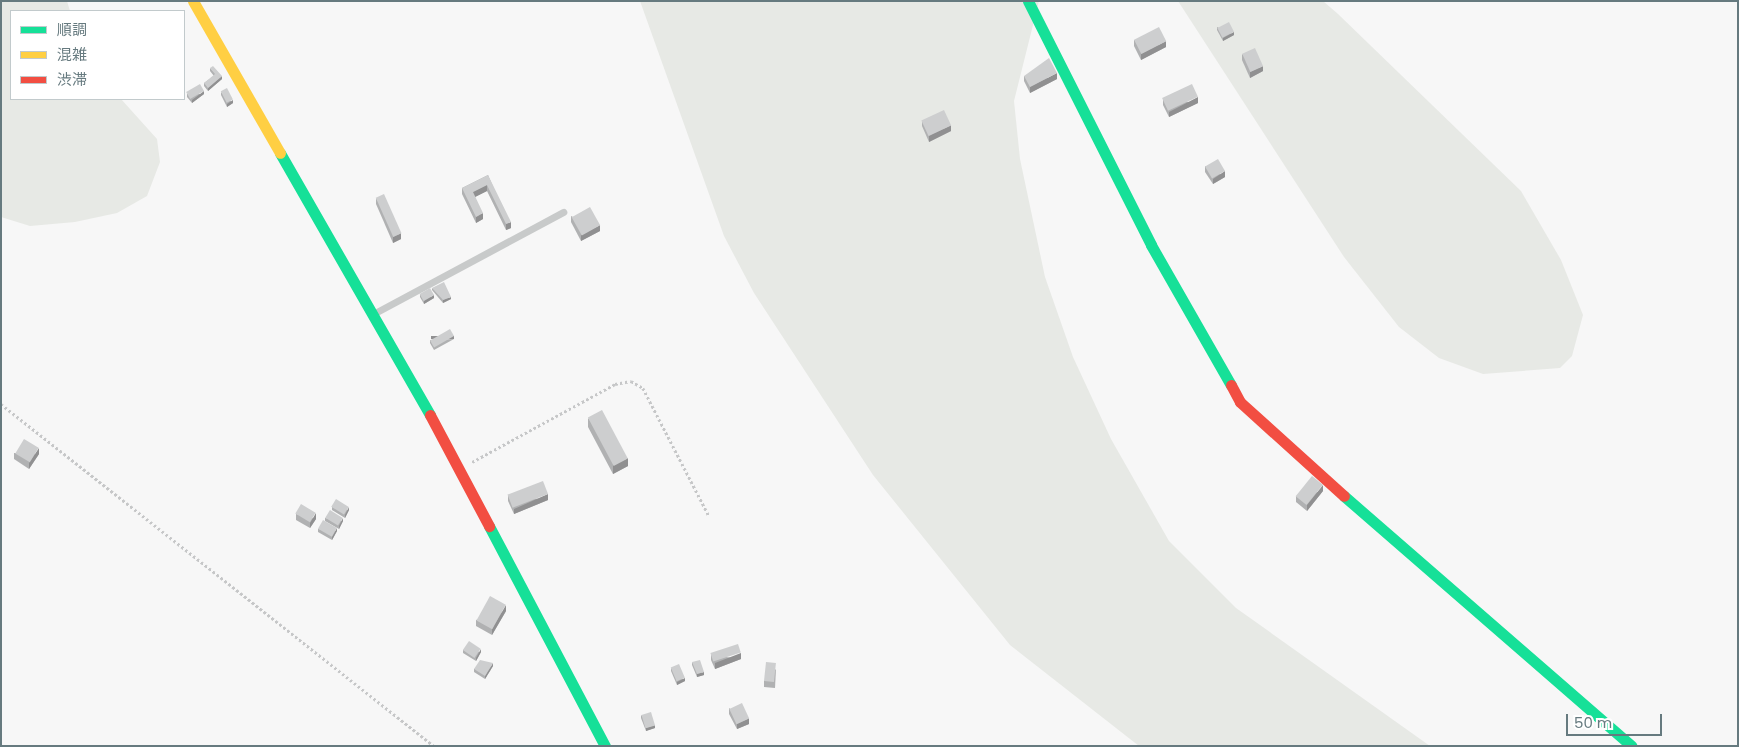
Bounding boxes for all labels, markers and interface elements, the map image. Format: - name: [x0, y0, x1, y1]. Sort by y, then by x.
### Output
- legend: [10, 10, 185, 100]
- text: 順調: [57, 19, 87, 40]
- text: 混雑: [57, 44, 87, 65]
- text: 渋滞: [57, 69, 87, 90]
- scale bar: [1569, 704, 1665, 736]
- text: 50 m: [1574, 712, 1612, 733]

